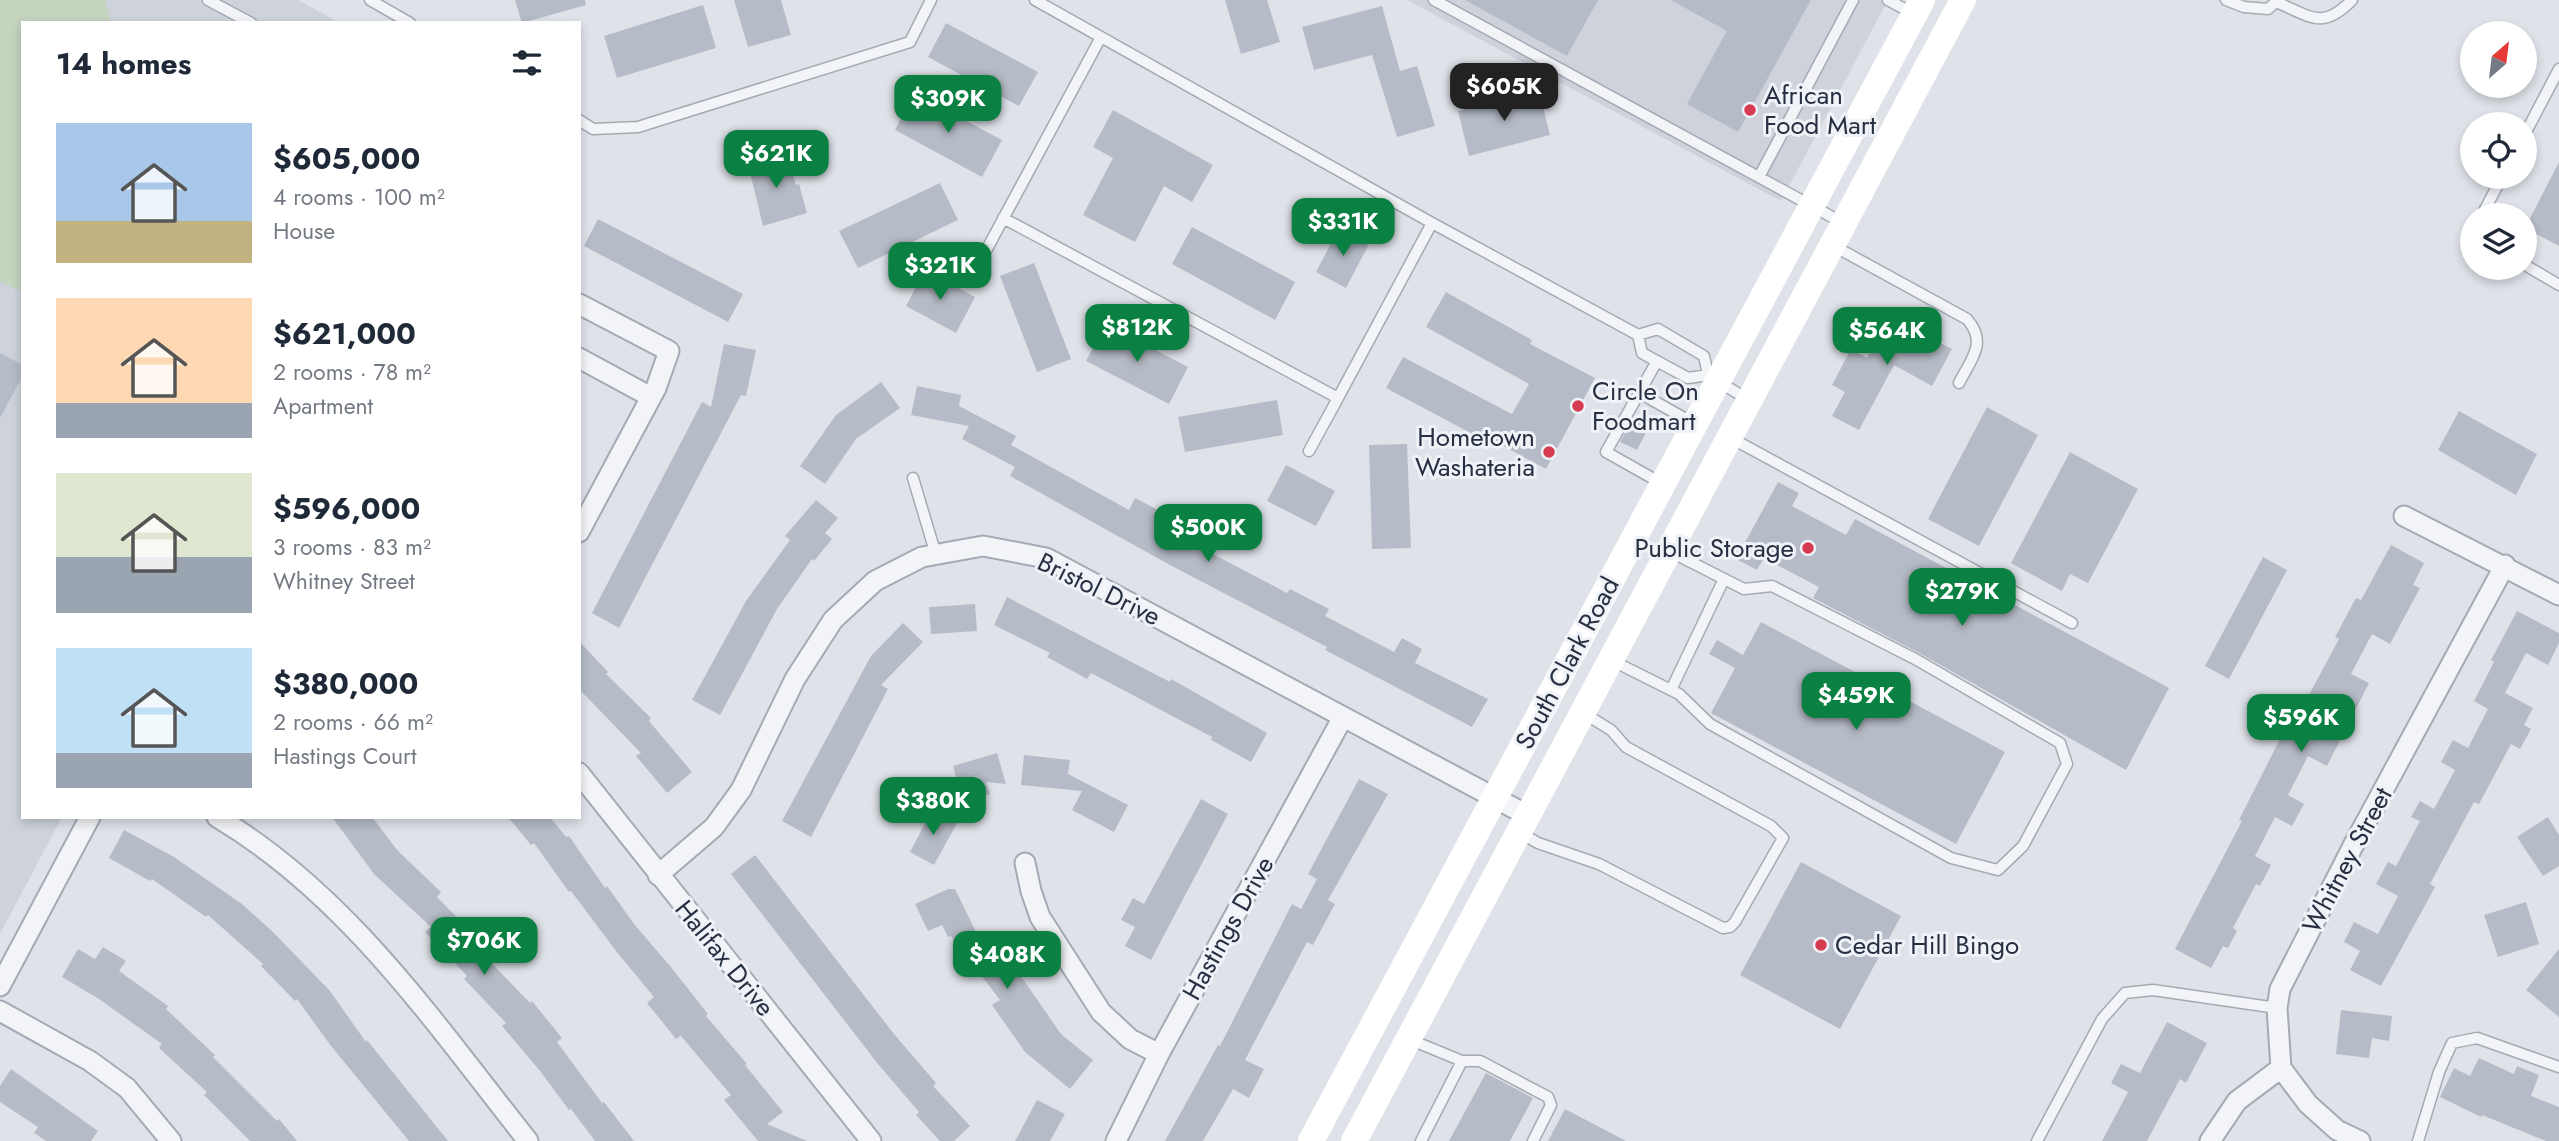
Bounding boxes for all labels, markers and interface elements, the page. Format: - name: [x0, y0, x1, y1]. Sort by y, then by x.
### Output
- north arrow: [2460, 21, 2538, 98]
- map controls: [2460, 21, 2537, 280]
- text: 14 homes: [56, 42, 191, 85]
- icon: filters: [508, 44, 546, 82]
- pin: $605K: [1455, 64, 1553, 123]
- text: $605K: [1466, 69, 1542, 103]
- pin: $309K: [899, 76, 997, 135]
- place label: African Food Mart: [1764, 76, 1877, 144]
- text: $309K: [910, 81, 986, 115]
- marker: African Food Mart: [1742, 102, 1758, 118]
- button: locate: [2460, 112, 2537, 189]
- pin: $621K: [727, 130, 825, 190]
- text: $621K: [740, 136, 812, 170]
- text: $605,000: [273, 137, 420, 180]
- icon: home: [112, 151, 196, 235]
- text: 4 rooms · 100 m²: [273, 180, 445, 214]
- pin: $331K: [1294, 198, 1392, 258]
- button: layers: [2460, 203, 2537, 280]
- text: $331K: [1308, 204, 1378, 238]
- text: House: [273, 214, 335, 248]
- pin: $321K: [891, 243, 989, 302]
- text: $321K: [904, 248, 976, 282]
- pin: $812K: [1088, 304, 1186, 364]
- pin: $564K: [1838, 308, 1936, 367]
- text: $812K: [1101, 310, 1173, 344]
- text: $621,000: [273, 312, 416, 355]
- text: $564K: [1849, 313, 1925, 347]
- icon: home: [112, 326, 196, 410]
- text: 2 rooms · 78 m²: [273, 355, 431, 389]
- place label: Circle On Foodmart: [1592, 372, 1699, 440]
- text: Apartment: [273, 389, 373, 423]
- marker: Circle On Foodmart: [1570, 398, 1586, 414]
- place label: Hometown Washateria: [1415, 418, 1535, 486]
- marker: Hometown Washateria: [1541, 444, 1557, 460]
- text: $596,000: [273, 487, 420, 530]
- icon: home: [112, 501, 196, 585]
- pin: $500K: [1159, 504, 1257, 564]
- text: $500K: [1170, 510, 1246, 544]
- place label: Public Storage: [1635, 529, 1794, 567]
- text: 3 rooms · 83 m²: [273, 530, 431, 564]
- marker: Public Storage: [1800, 540, 1816, 556]
- street label: Bristol Drive: [1031, 543, 1167, 635]
- text: Whitney Street: [273, 564, 415, 598]
- pin: $279K: [1913, 568, 2011, 628]
- street label: South Clark Road: [1506, 570, 1628, 756]
- text: $279K: [1925, 574, 1999, 608]
- text: $380,000: [273, 662, 418, 705]
- pin: $459K: [1807, 672, 1905, 732]
- icon: home: [112, 676, 196, 760]
- text: $459K: [1818, 678, 1894, 712]
- pin: $596K: [2252, 694, 2350, 754]
- text: $596K: [2263, 700, 2339, 734]
- text: 2 rooms · 66 m²: [273, 705, 433, 739]
- text: Hastings Court: [273, 739, 416, 773]
- pin: $380K: [884, 778, 982, 837]
- street label: Whitney Street: [2293, 780, 2402, 940]
- text: $380K: [896, 783, 970, 817]
- street label: Hastings Drive: [1173, 849, 1283, 1007]
- street label: Halifax Drive: [666, 892, 784, 1024]
- pin: $706K: [435, 918, 533, 977]
- text: $706K: [447, 923, 521, 957]
- place label: Cedar Hill Bingo: [1835, 926, 2019, 964]
- pin: $408K: [958, 932, 1056, 991]
- text: $408K: [969, 937, 1045, 971]
- marker: Cedar Hill Bingo: [1813, 937, 1829, 953]

